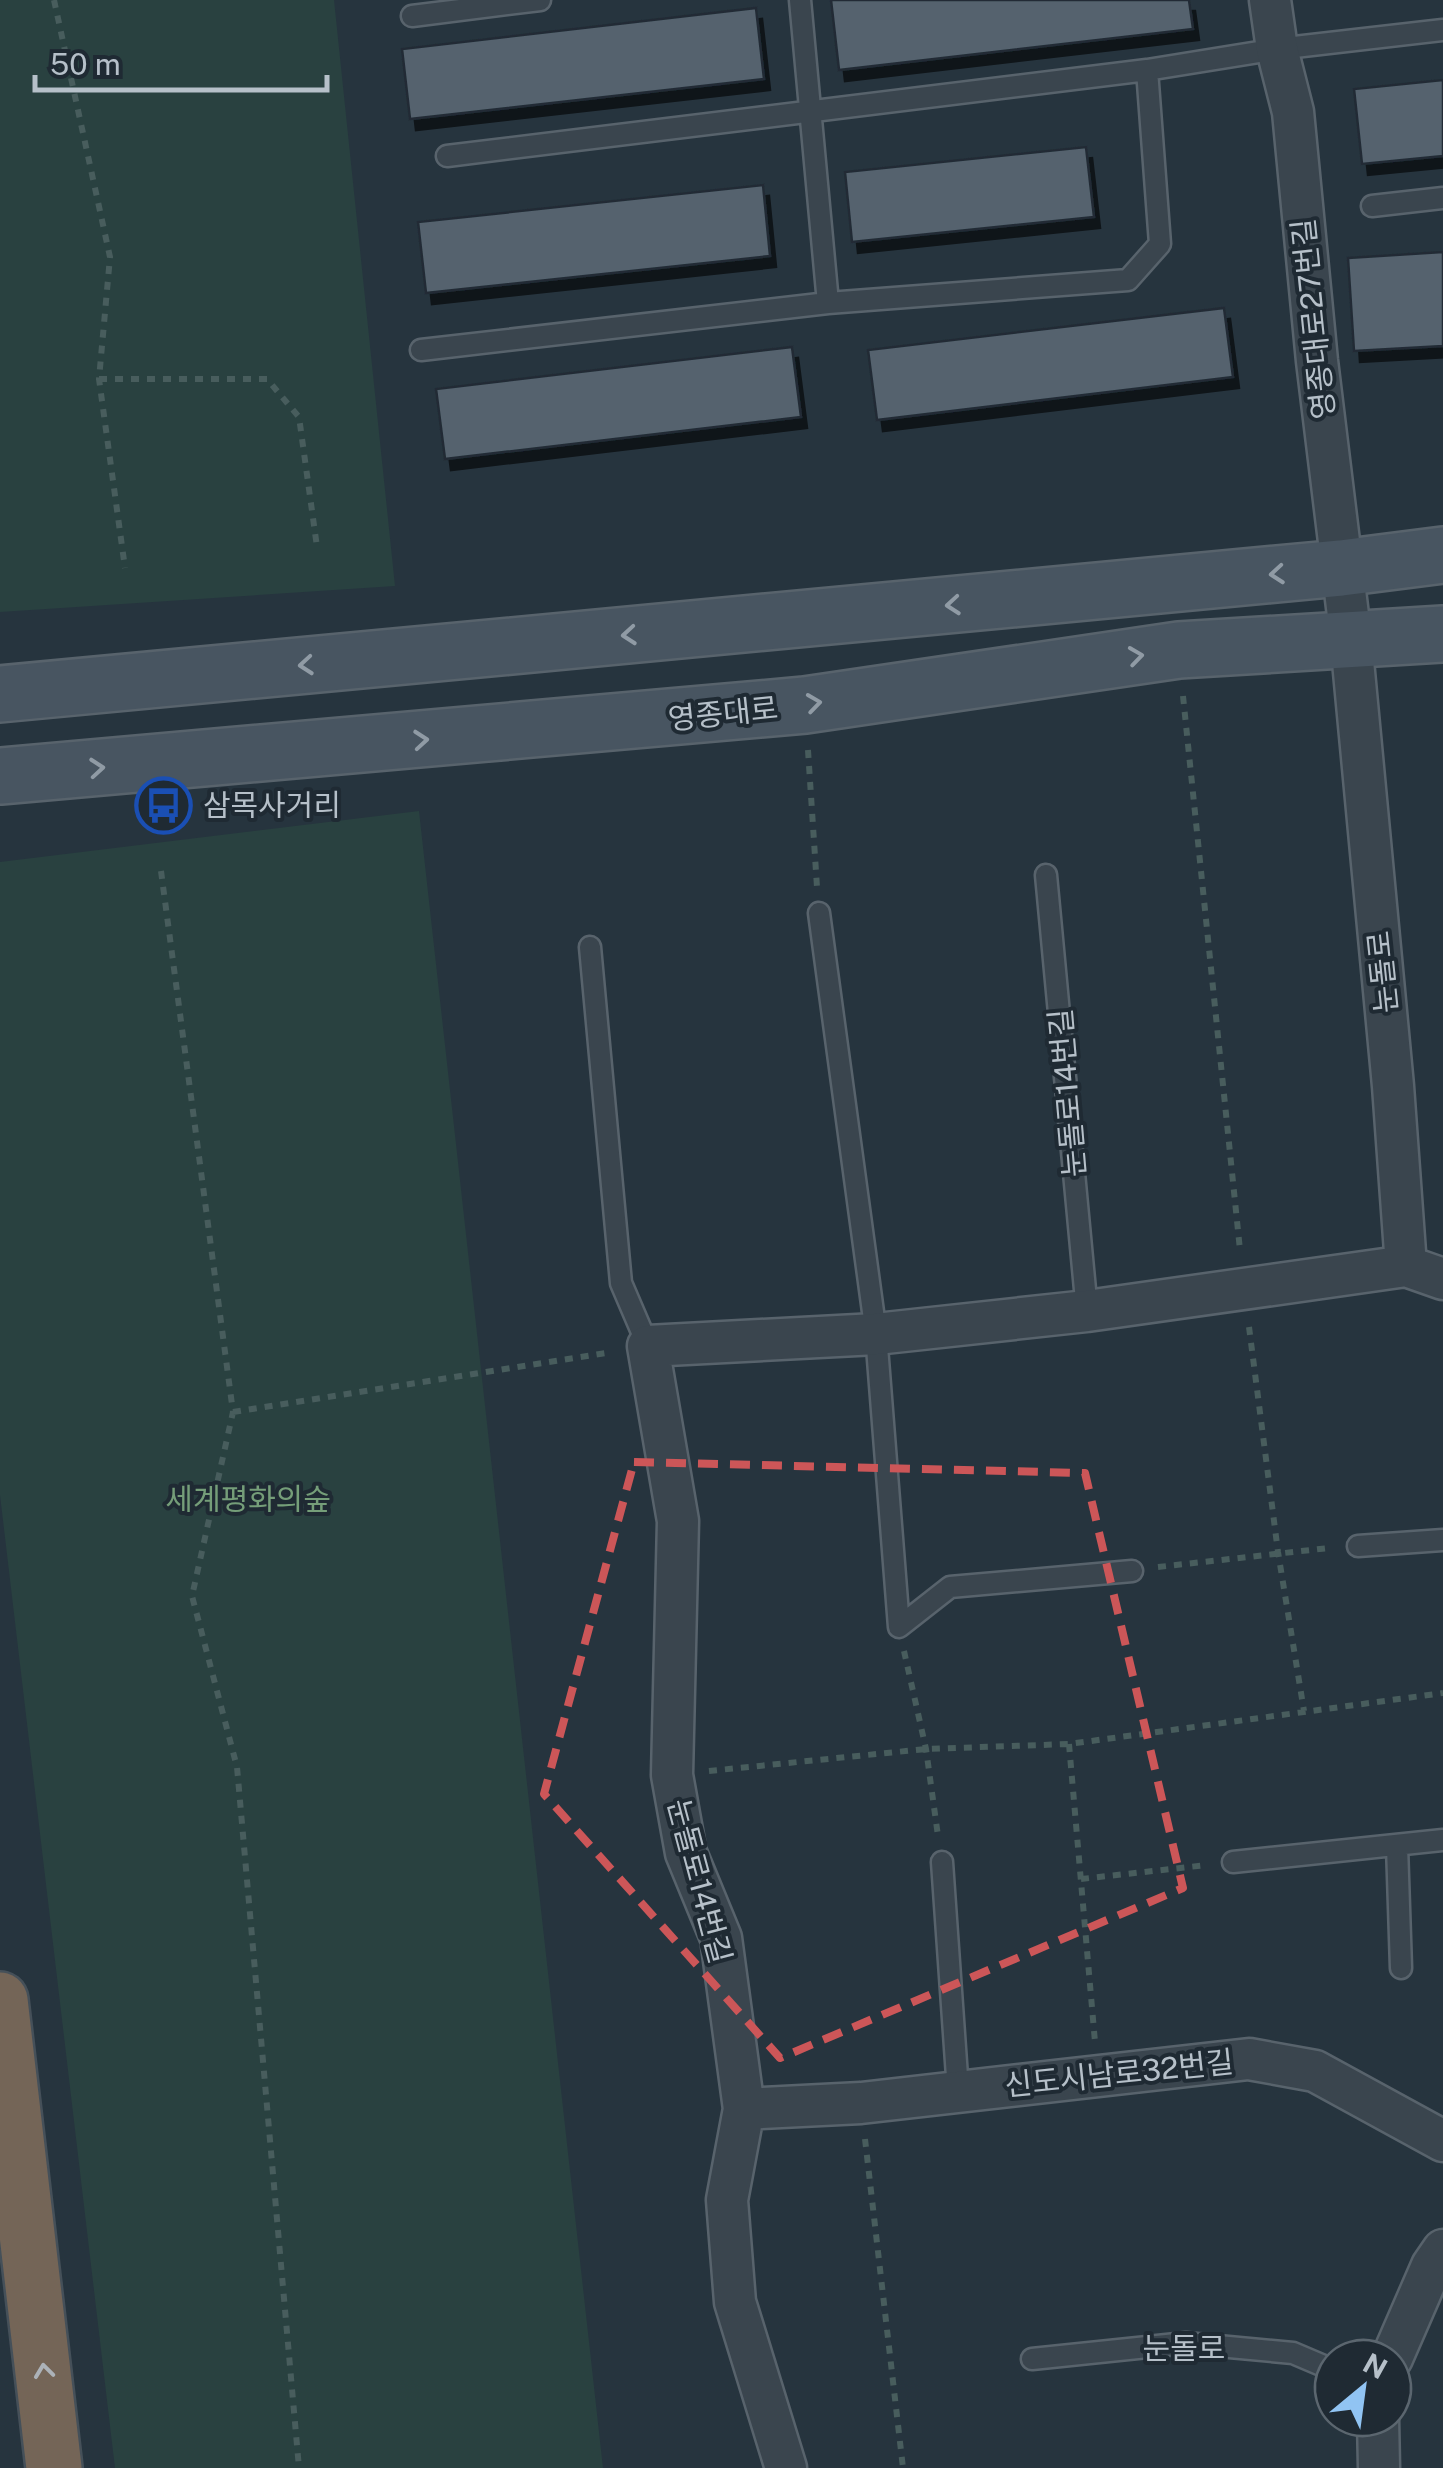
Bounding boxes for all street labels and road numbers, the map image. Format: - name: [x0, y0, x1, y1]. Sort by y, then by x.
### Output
- street label: 영종대로27번길: [1285, 217, 1341, 421]
- street label: 영종대로: [666, 689, 780, 737]
- street label: 눈돌로: [1360, 929, 1404, 1015]
- street label: 눈돌로14번길: [1042, 1007, 1092, 1179]
- street label: 눈돌로14번길: [661, 1795, 739, 1967]
- street label: 신도시남로32번길: [1003, 2043, 1235, 2103]
- street label: 눈돌로: [1143, 2330, 1225, 2366]

